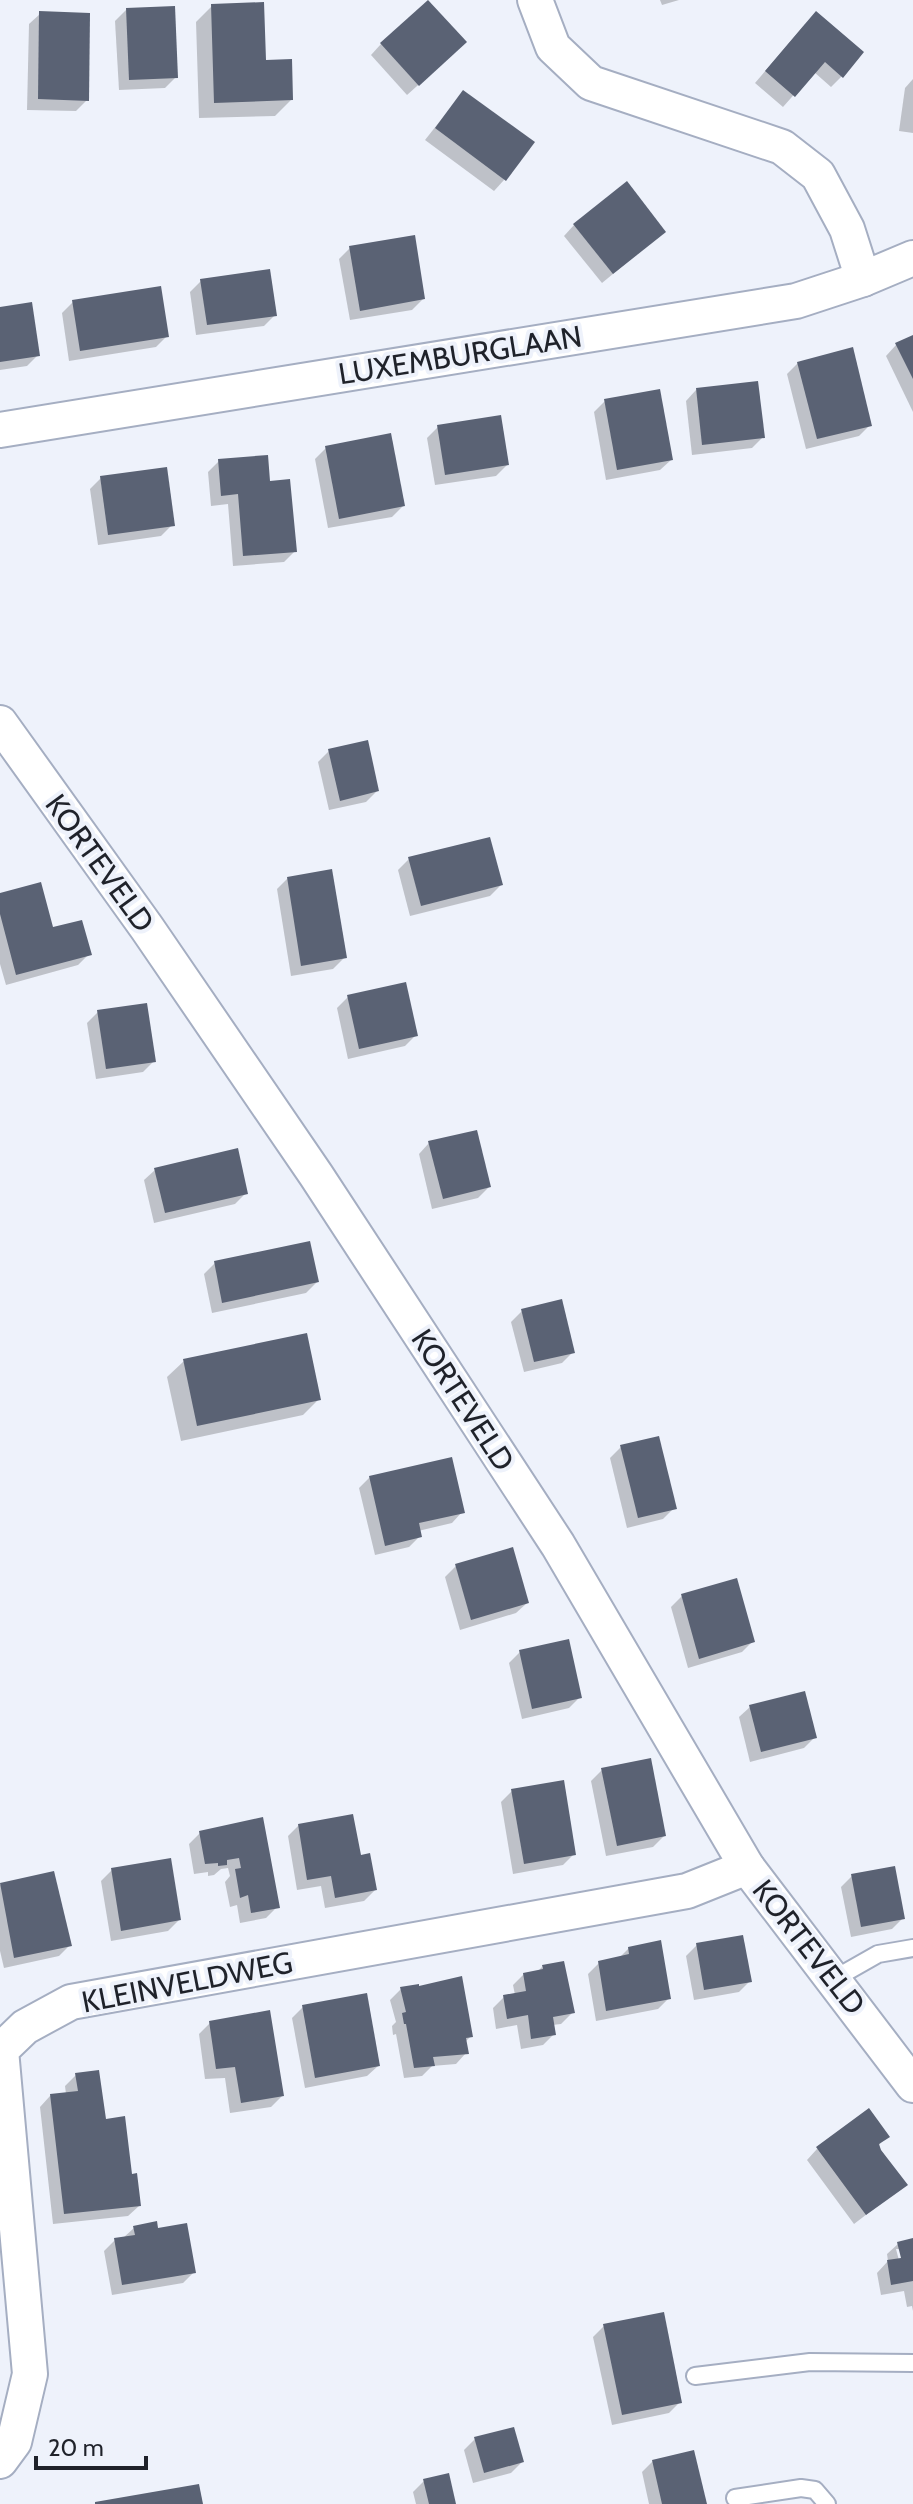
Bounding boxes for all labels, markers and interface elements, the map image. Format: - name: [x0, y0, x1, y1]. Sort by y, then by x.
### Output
- street label: LUXEMBURGLAAN: [336, 317, 584, 393]
- street label: KORTEVELD: [38, 787, 162, 939]
- street label: KORTEVELD: [404, 1322, 522, 1478]
- street label: KORTEVELD: [745, 1872, 873, 2022]
- street label: KLEINVELDWEG: [79, 1943, 295, 2021]
- scale bar: [36, 2420, 146, 2470]
- text: 20 m: [48, 2433, 104, 2462]

